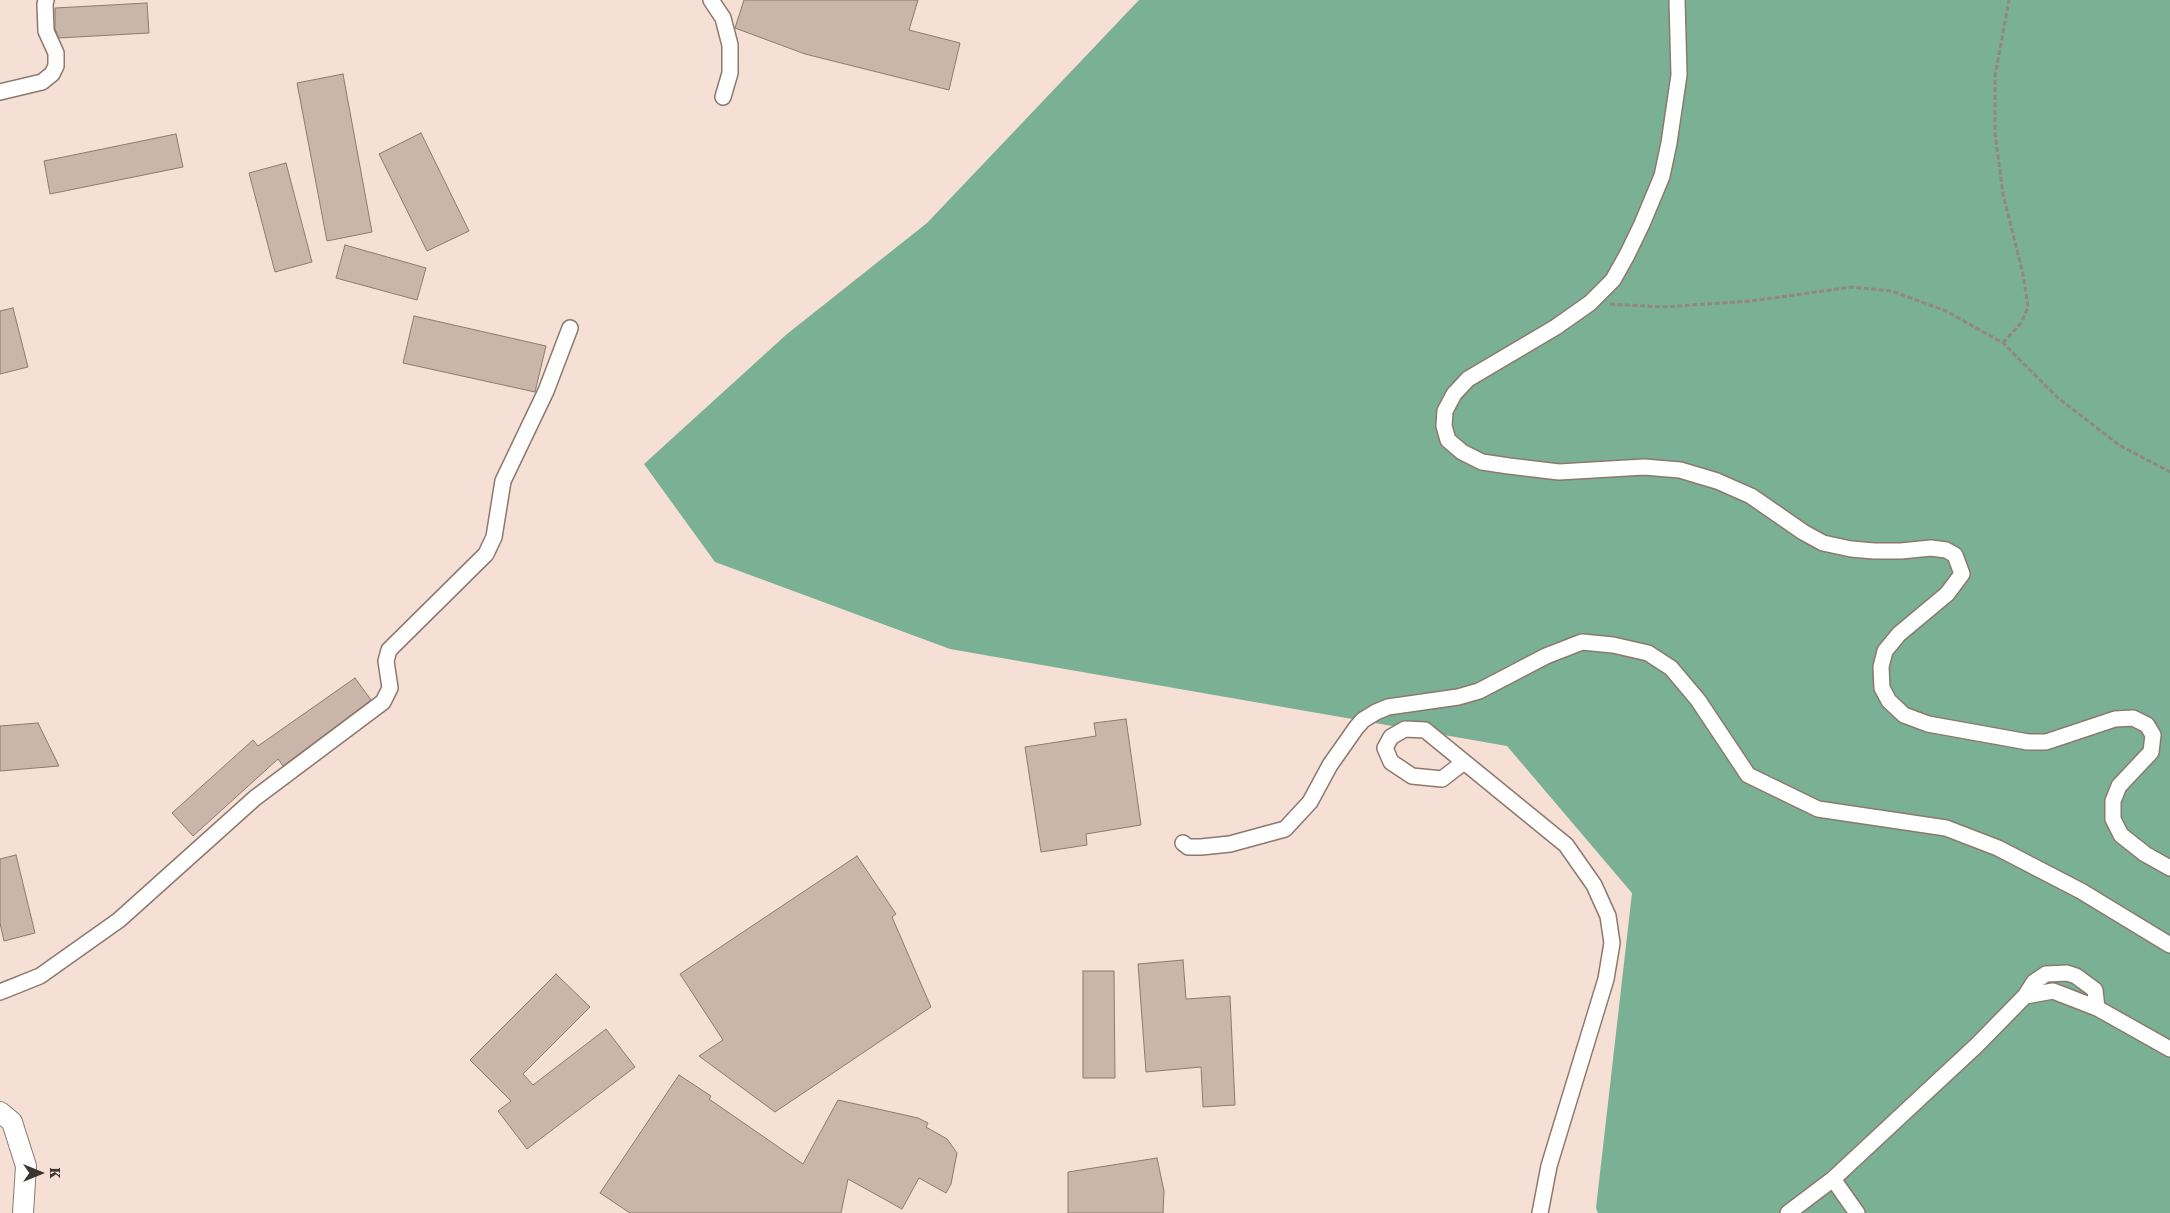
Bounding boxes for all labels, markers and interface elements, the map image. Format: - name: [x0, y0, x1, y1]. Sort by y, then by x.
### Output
- north arrow: [15, 1148, 65, 1198]
- text: K: [47, 1167, 63, 1179]

